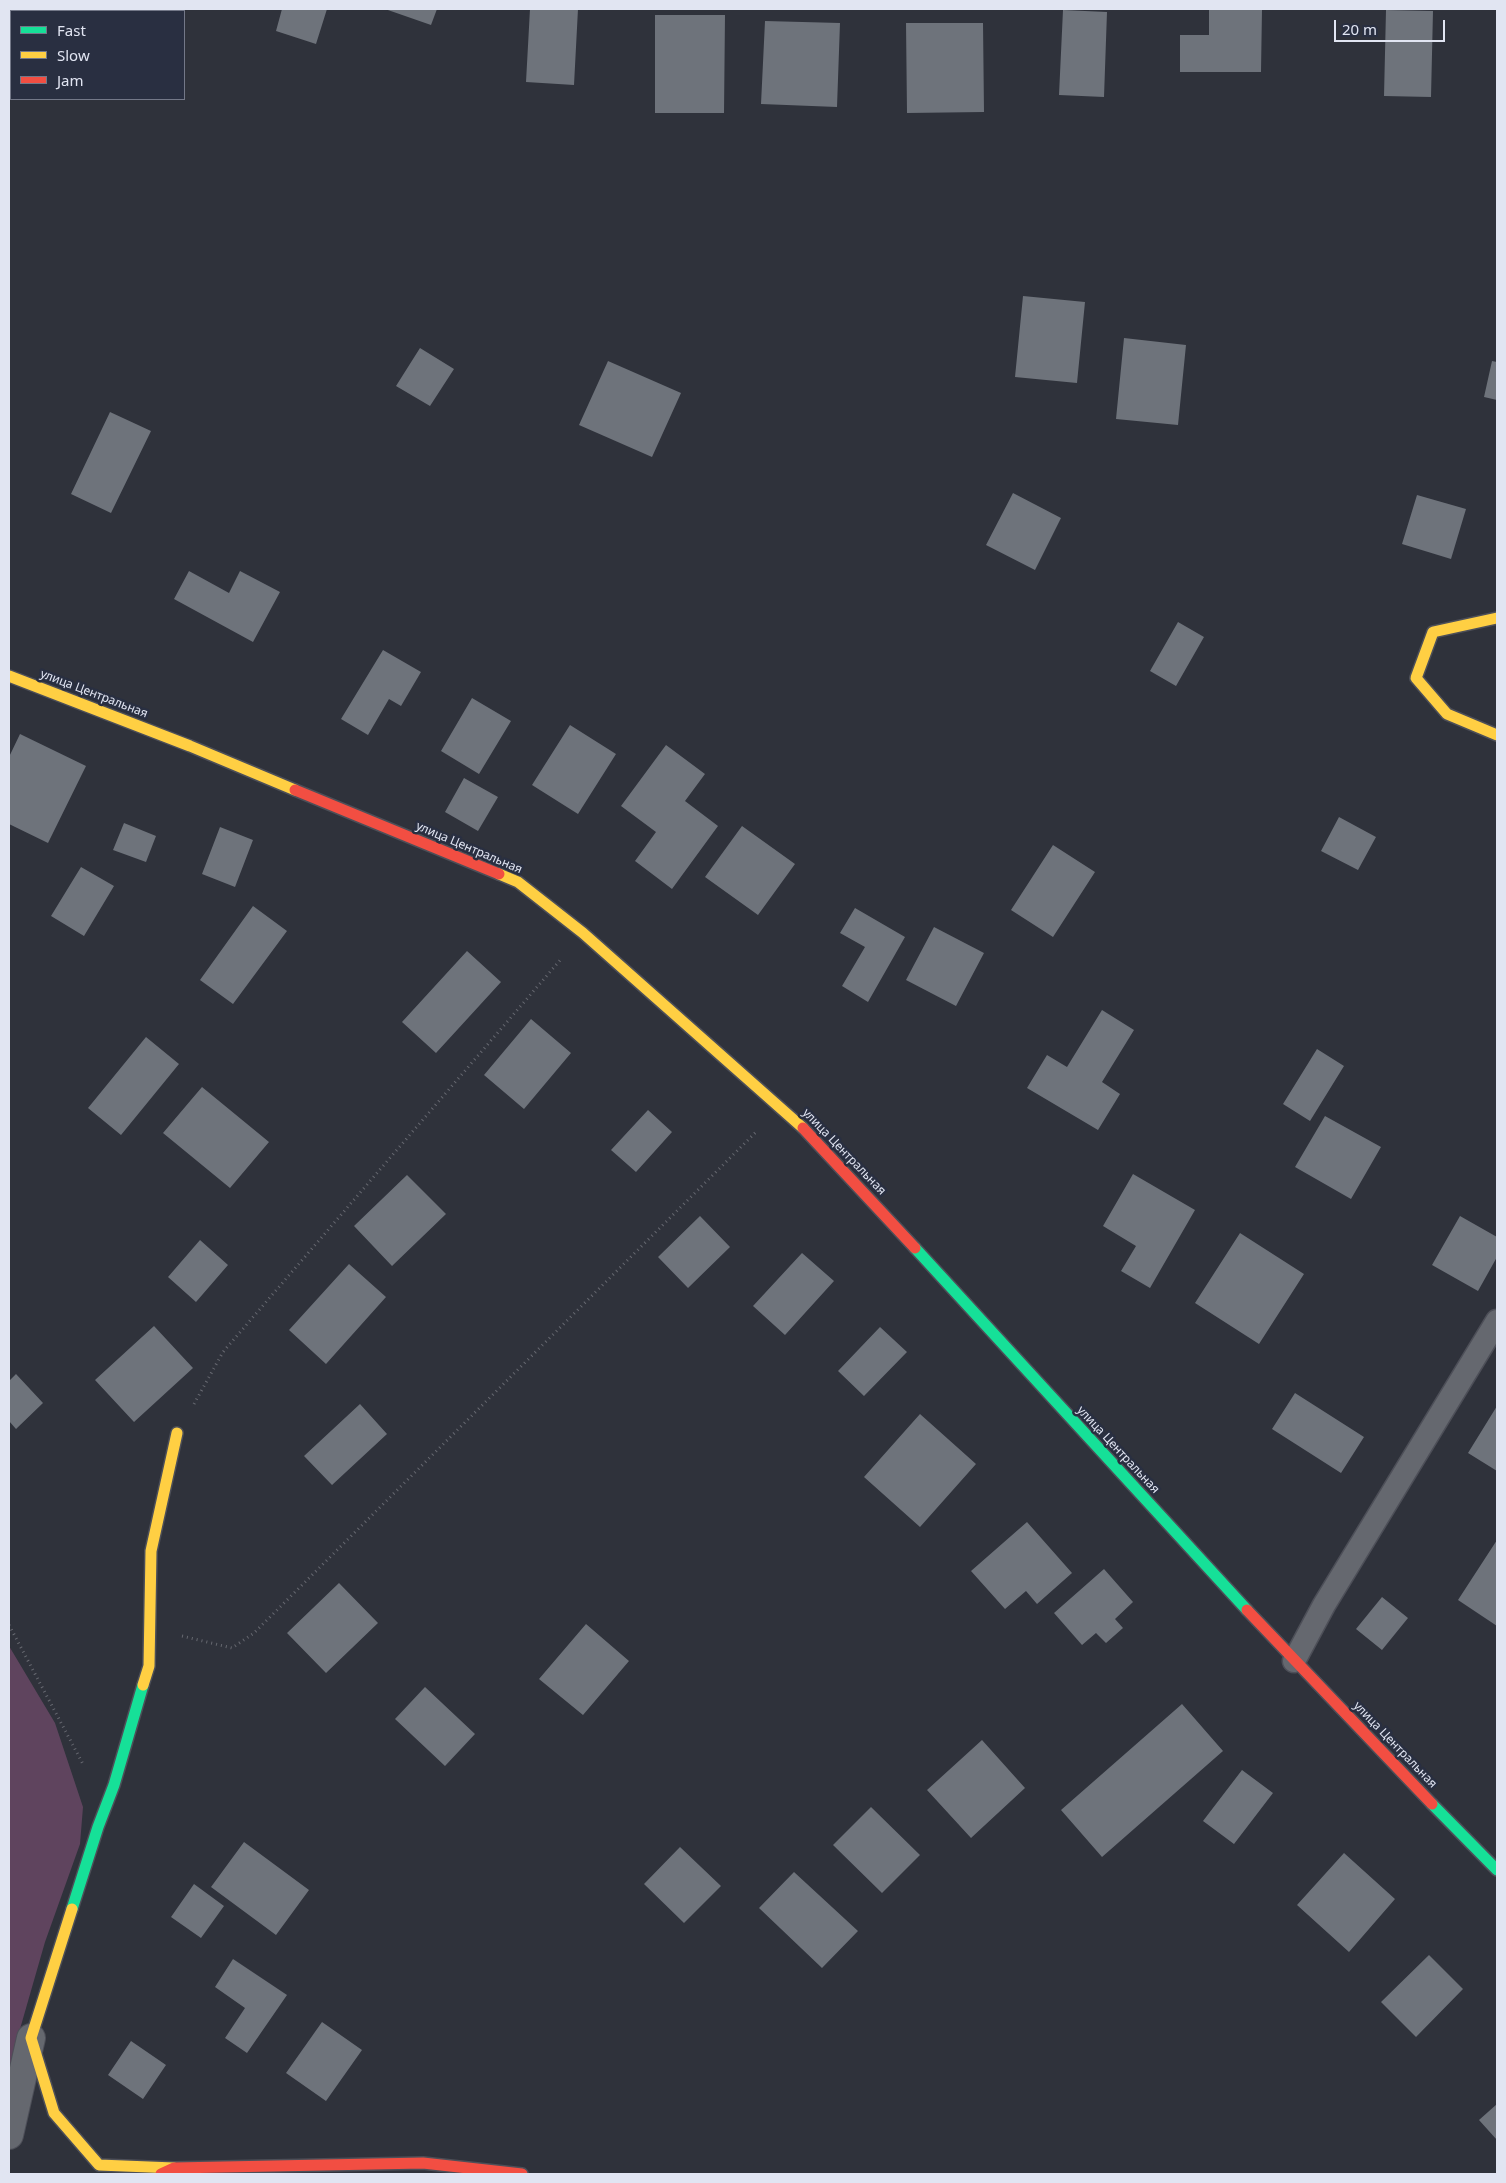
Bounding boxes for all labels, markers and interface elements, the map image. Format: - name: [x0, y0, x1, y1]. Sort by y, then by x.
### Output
- legend: [10, 10, 185, 100]
- scale bar: [1336, 10, 1447, 42]
- text: 20 m: [1342, 19, 1377, 39]
- text: Fast: [57, 20, 86, 40]
- text: Slow: [57, 45, 90, 65]
- text: Jam: [57, 70, 84, 90]
- street label: улица Центральная: [38, 667, 150, 721]
- street label: улица Центральная: [414, 819, 524, 877]
- street label: улица Центральная: [799, 1106, 889, 1198]
- street label: улица Центральная: [1074, 1403, 1162, 1497]
- street label: улица Центральная: [1350, 1699, 1440, 1791]

